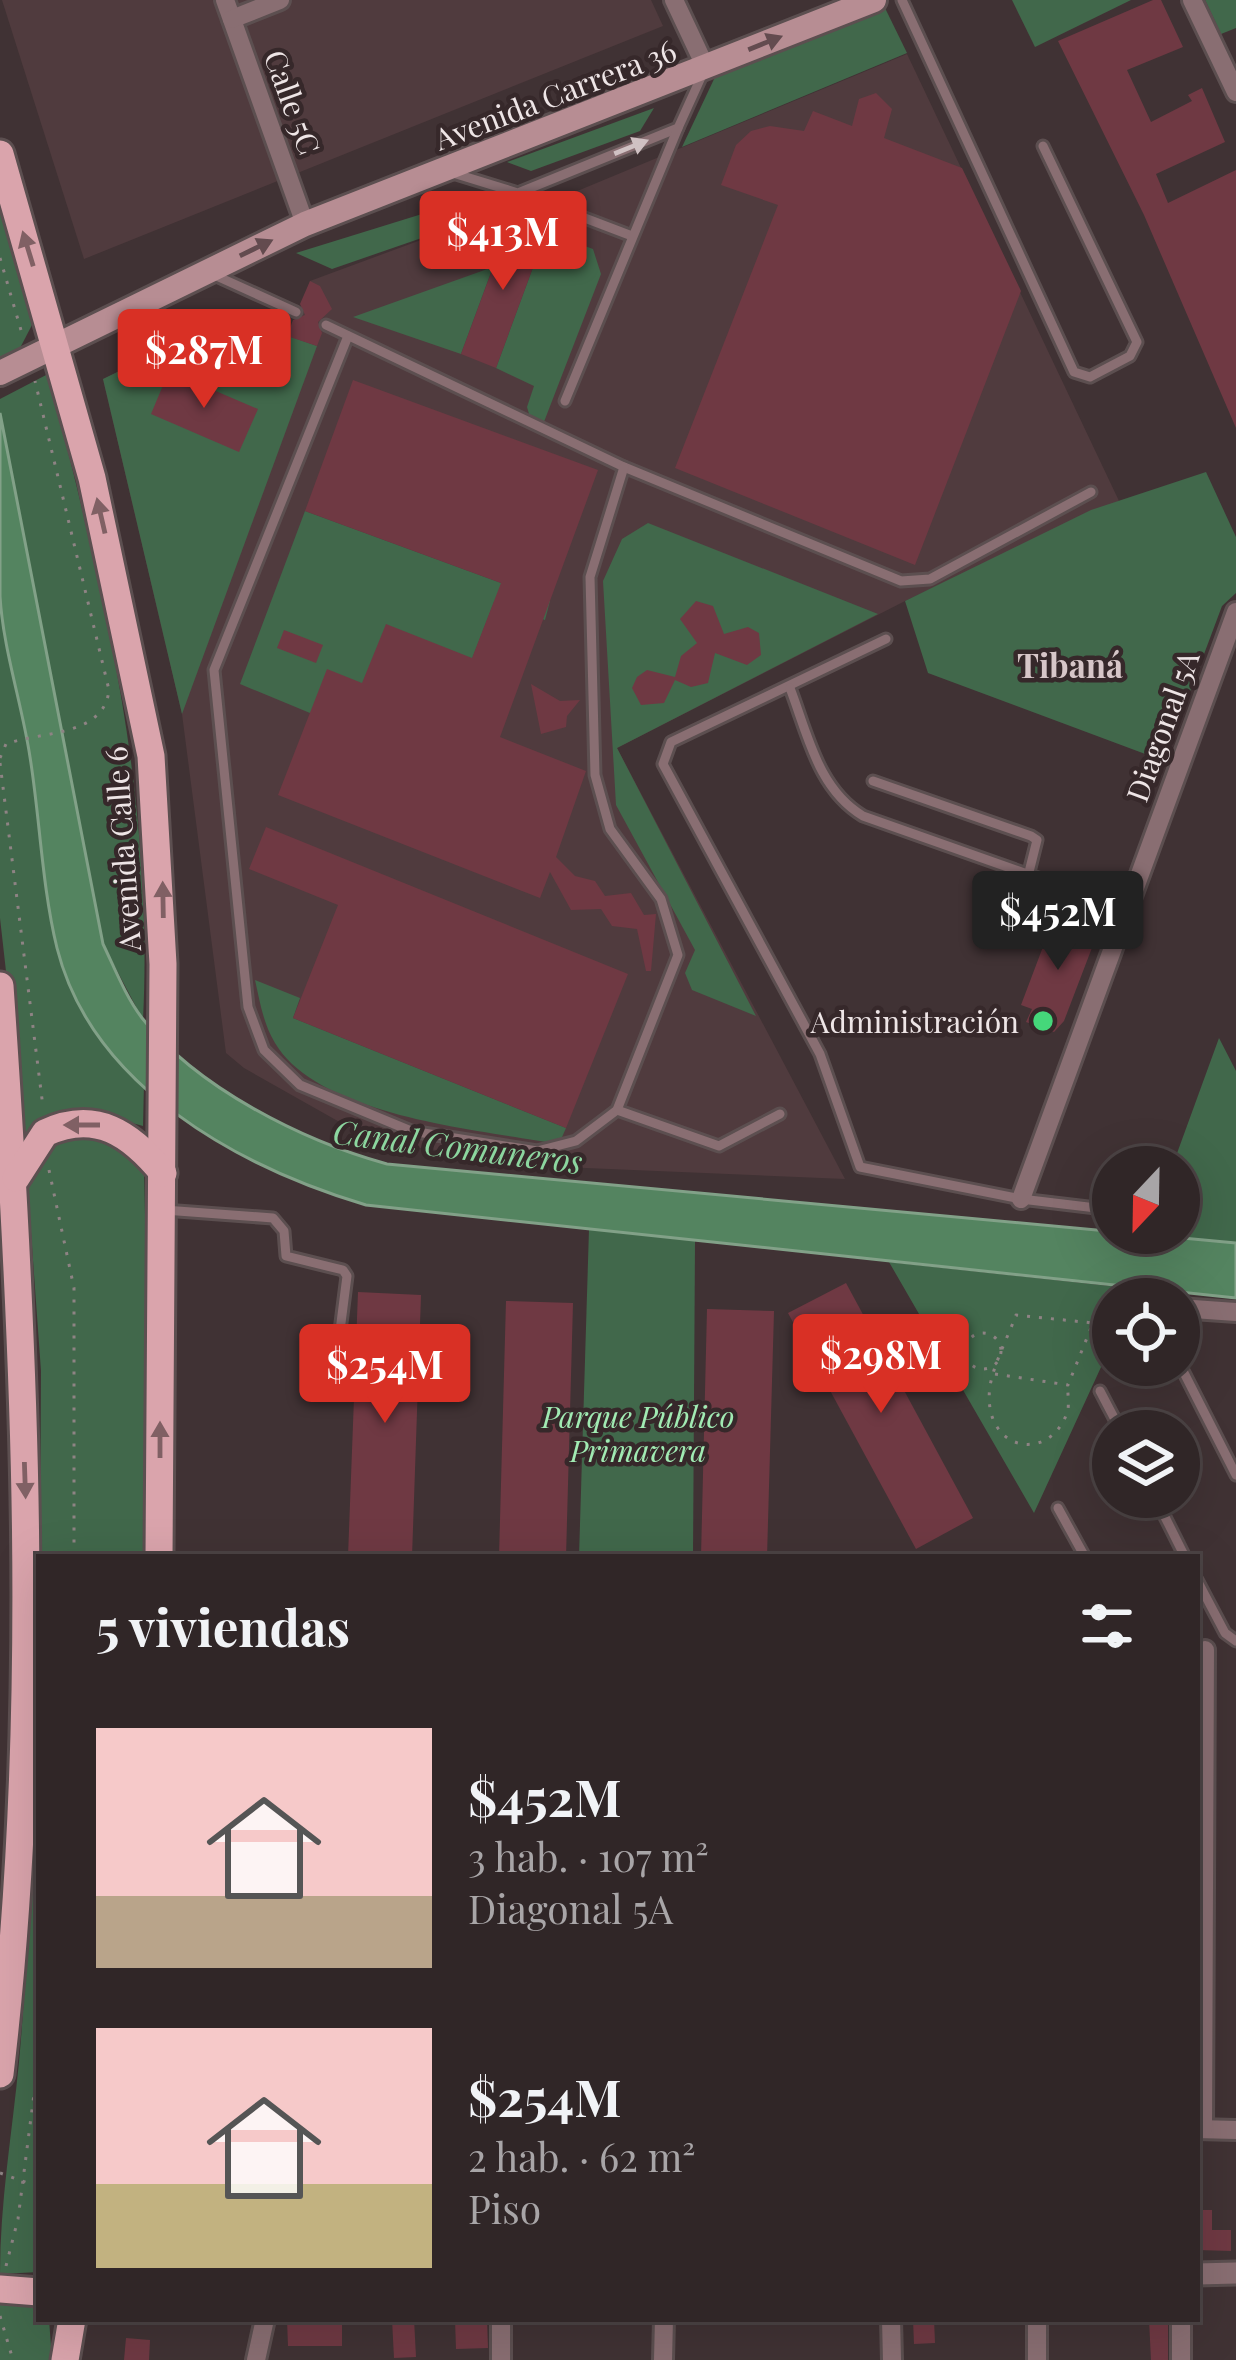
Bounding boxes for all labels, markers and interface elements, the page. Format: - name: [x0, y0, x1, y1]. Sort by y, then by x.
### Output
- street label: Avenida Carrera 36: [427, 29, 682, 159]
- one-way arrow: [748, 32, 784, 51]
- street label: Calle 5C: [256, 44, 330, 160]
- one-way arrow: [613, 137, 649, 156]
- pin: $413M: [419, 191, 587, 293]
- text: $413M: [447, 204, 559, 256]
- one-way arrow: [18, 231, 36, 267]
- one-way arrow: [239, 238, 274, 258]
- pin: $287M: [120, 309, 288, 411]
- text: $287M: [145, 322, 263, 374]
- one-way arrow: [91, 497, 110, 534]
- district label: Tibaná: [1017, 642, 1123, 686]
- street label: Diagonal 5A: [1116, 644, 1208, 807]
- street label: Avenida Calle 6: [95, 745, 149, 954]
- pin: $452M: [974, 871, 1142, 973]
- one-way arrow: [153, 880, 172, 918]
- text: $452M: [999, 884, 1117, 936]
- place label: Administración: [810, 1001, 1019, 1041]
- marker: Administración: [1030, 1008, 1056, 1034]
- water label: Canal Comuneros: [331, 1108, 586, 1182]
- one-way arrow: [63, 1115, 101, 1135]
- north arrow: [1092, 1146, 1200, 1254]
- map controls: [1092, 1146, 1200, 1518]
- button: locate: [1092, 1278, 1200, 1386]
- pin: $298M: [797, 1314, 965, 1416]
- pin: $254M: [301, 1324, 469, 1426]
- text: $298M: [820, 1327, 942, 1379]
- text: $254M: [326, 1337, 444, 1389]
- park label: Parque Público Primavera: [541, 1396, 734, 1470]
- button: layers: [1092, 1410, 1200, 1518]
- one-way arrow: [150, 1420, 170, 1458]
- one-way arrow: [16, 1462, 35, 1500]
- text: 5 viviendas: [96, 1592, 350, 1660]
- icon: filters: [1074, 1593, 1140, 1659]
- text: $452M: [468, 1762, 622, 1830]
- icon: home: [192, 1776, 336, 1920]
- text: 3 hab. · 107 m²: [468, 1830, 709, 1882]
- text: Diagonal 5A: [468, 1882, 673, 1934]
- text: $254M: [468, 2062, 622, 2130]
- icon: home: [192, 2076, 336, 2220]
- text: 2 hab. · 62 m²: [468, 2130, 695, 2182]
- text: Piso: [468, 2182, 541, 2234]

